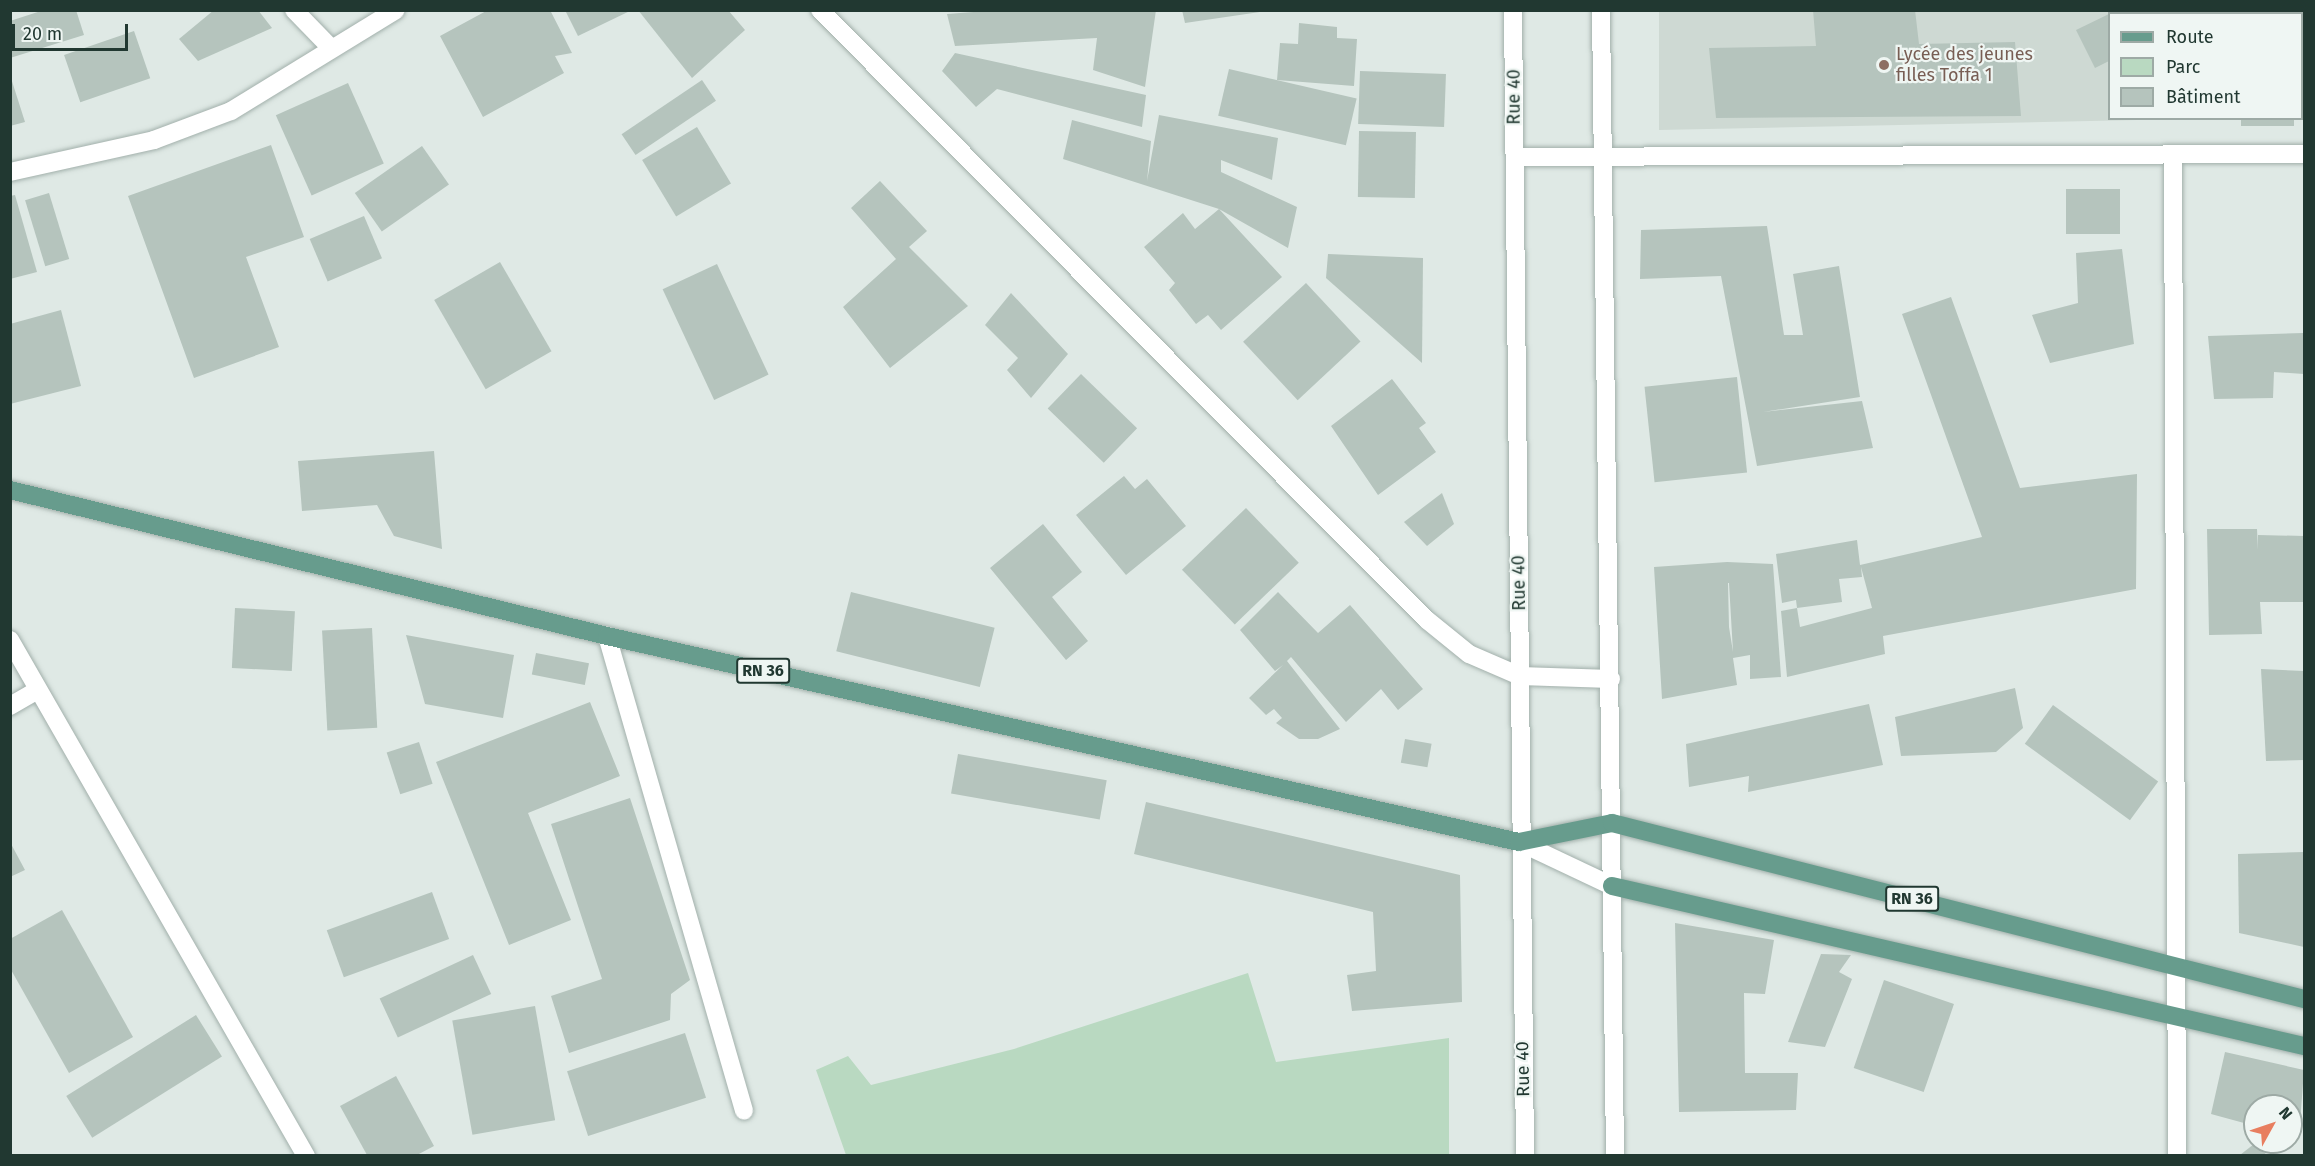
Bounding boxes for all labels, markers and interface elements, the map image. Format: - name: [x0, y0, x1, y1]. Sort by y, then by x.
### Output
- scale bar: [15, 12, 130, 50]
- legend: [2108, 12, 2303, 120]
- text: 20 m: [23, 23, 62, 45]
- text: Route: [2166, 26, 2214, 48]
- place label: Lycée des jeunes filles Toffa 1: [1896, 44, 2033, 86]
- text: Parc: [2166, 56, 2200, 78]
- marker: Lycée des jeunes filles Toffa 1: [1877, 58, 1891, 72]
- street label: Rue 40: [1503, 69, 1525, 125]
- text: Bâtiment: [2166, 86, 2241, 108]
- street label: Rue 40: [1508, 555, 1530, 611]
- road number: RN 36: [736, 658, 790, 684]
- road number: RN 36: [1885, 886, 1939, 912]
- street label: Rue 40: [1512, 1041, 1534, 1097]
- north arrow: [2243, 1094, 2303, 1154]
- text: N: [2275, 1103, 2296, 1124]

